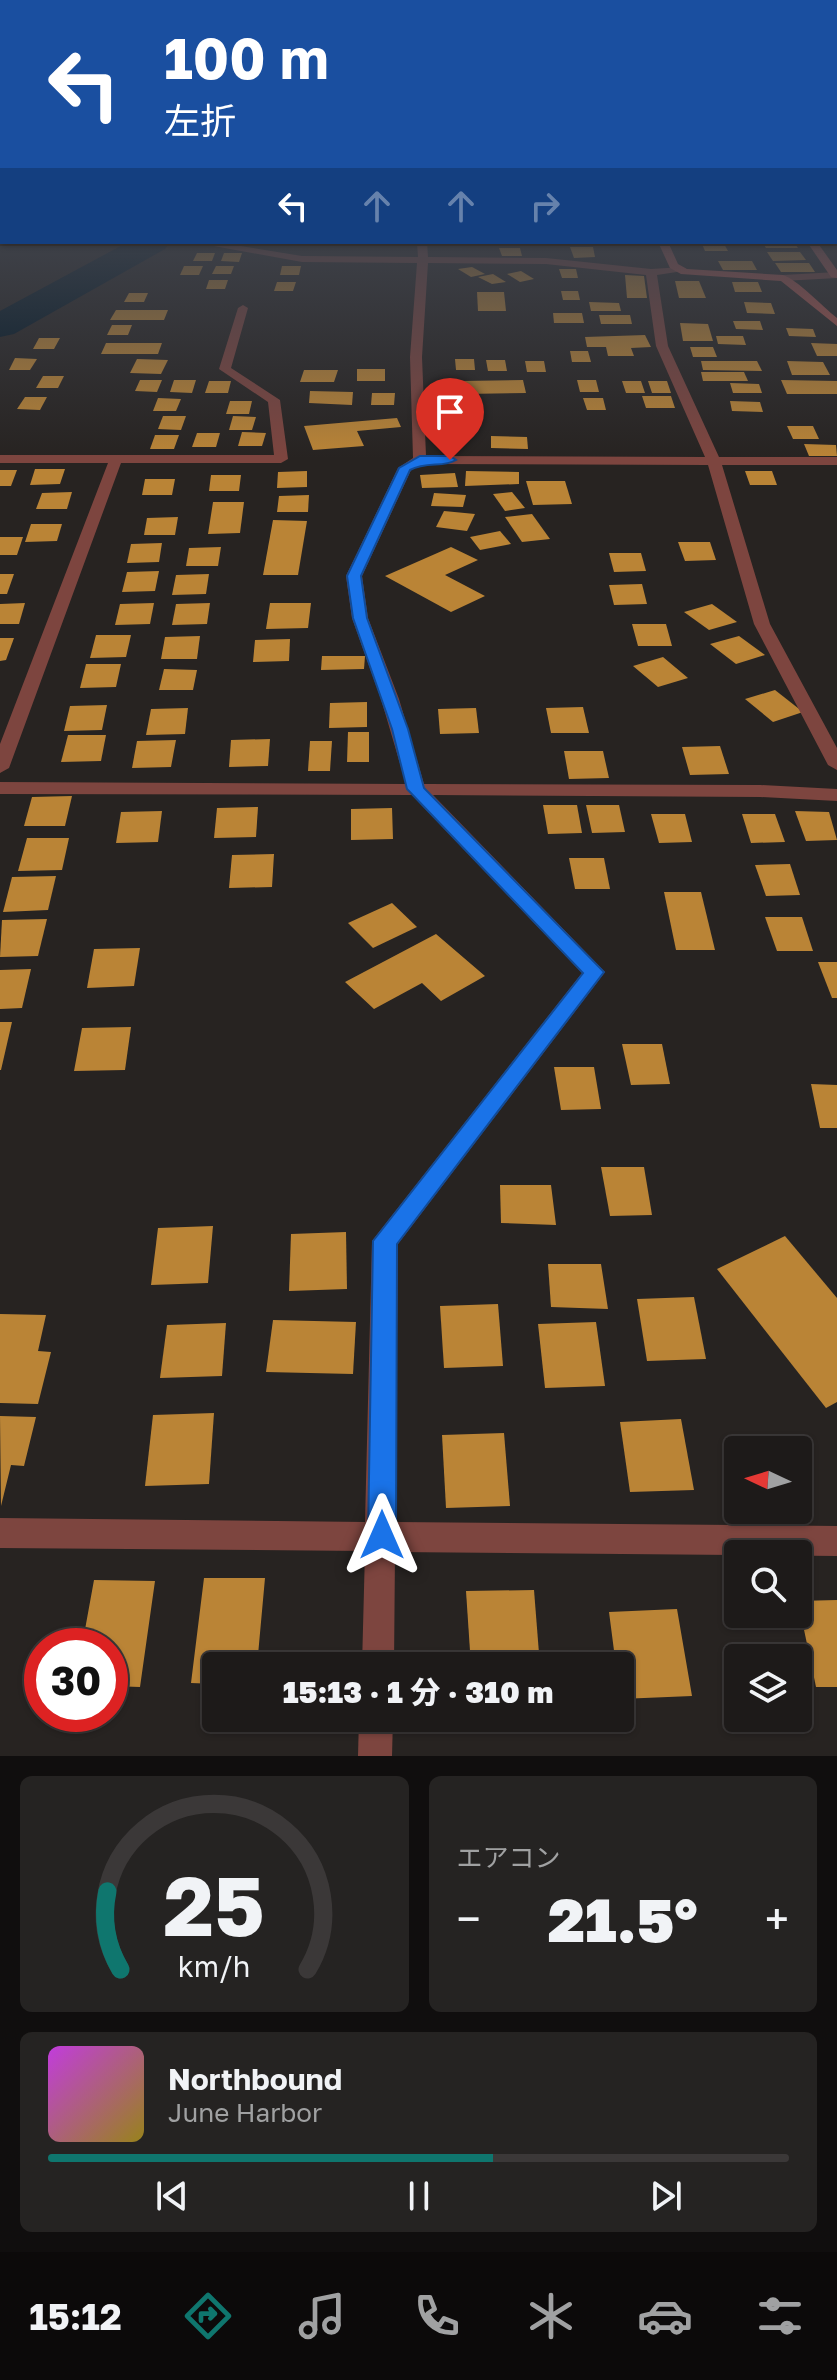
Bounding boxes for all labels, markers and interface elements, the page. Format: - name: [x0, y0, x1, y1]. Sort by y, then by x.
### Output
- text: 100 m: [164, 24, 329, 91]
- icon: left: [32, 32, 136, 136]
- text: 左折: [164, 99, 236, 142]
- icon: left: [271, 184, 315, 228]
- icon: ahead: [355, 184, 399, 228]
- icon: ahead: [439, 184, 483, 228]
- icon: right: [523, 184, 567, 228]
- pin: [416, 378, 484, 460]
- icon: arrive: [428, 390, 472, 434]
- north arrow: [724, 1436, 812, 1524]
- map controls: [724, 1436, 812, 1732]
- position arrow: [340, 1493, 424, 1577]
- button: search: [724, 1540, 812, 1628]
- speed limit sign: 30: [24, 1628, 128, 1732]
- button: layers: [724, 1644, 812, 1732]
- text: 15:13 · 1 分 · 310 m: [283, 1674, 553, 1710]
- text: エアコン: [457, 1842, 561, 1873]
- text: 25: [164, 1854, 265, 1954]
- text: 21.5°: [548, 1883, 698, 1955]
- text: −: [457, 1892, 481, 1945]
- text: +: [765, 1892, 789, 1945]
- text: km/h: [178, 1949, 251, 1983]
- text: Northbound: [168, 2061, 342, 2097]
- text: June Harbor: [168, 2097, 322, 2128]
- icon: previous: [150, 2174, 194, 2218]
- icon: pause: [397, 2174, 441, 2218]
- icon: next: [644, 2174, 688, 2218]
- icon: directions: [180, 2288, 236, 2344]
- icon: music: [294, 2288, 350, 2344]
- icon: phone: [409, 2288, 465, 2344]
- icon: climate: [523, 2288, 579, 2344]
- icon: car: [637, 2288, 693, 2344]
- icon: filters: [752, 2288, 808, 2344]
- text: 15:12: [29, 2295, 122, 2338]

